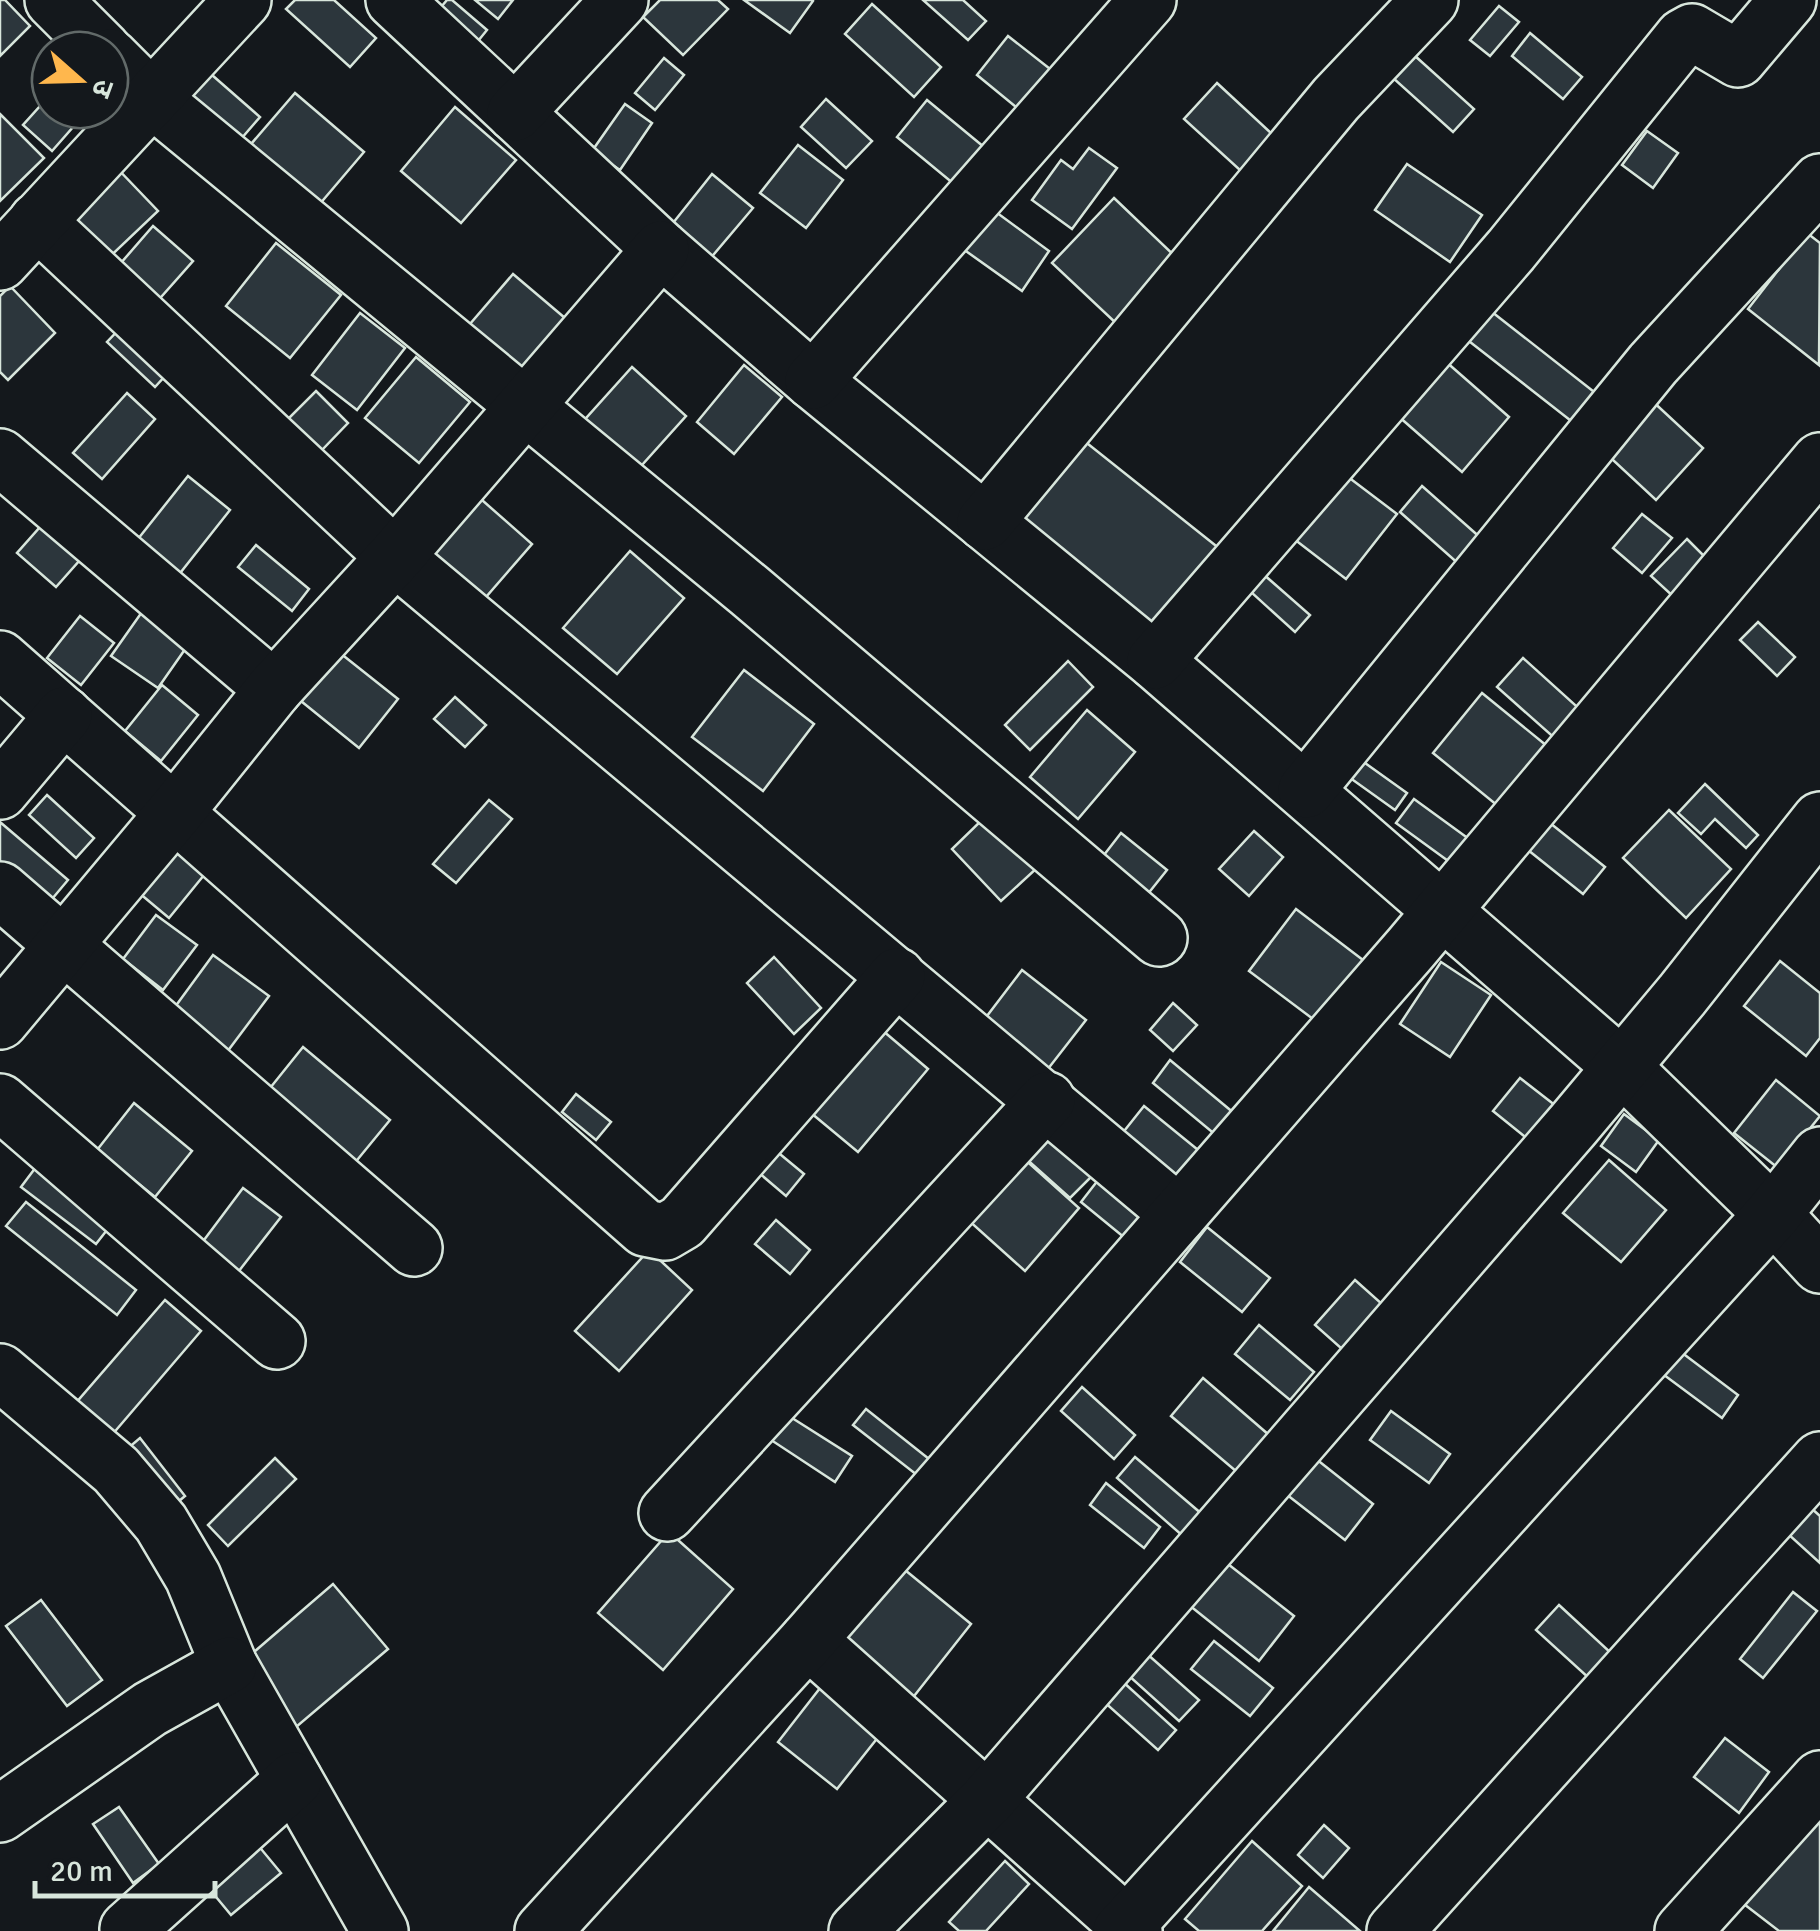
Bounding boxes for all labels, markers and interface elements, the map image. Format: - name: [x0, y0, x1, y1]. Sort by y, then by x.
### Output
- north arrow: [30, 30, 130, 130]
- text: उ: [84, 75, 121, 102]
- scale bar: [35, 1836, 215, 1898]
- text: 20 m: [50, 1853, 113, 1890]

